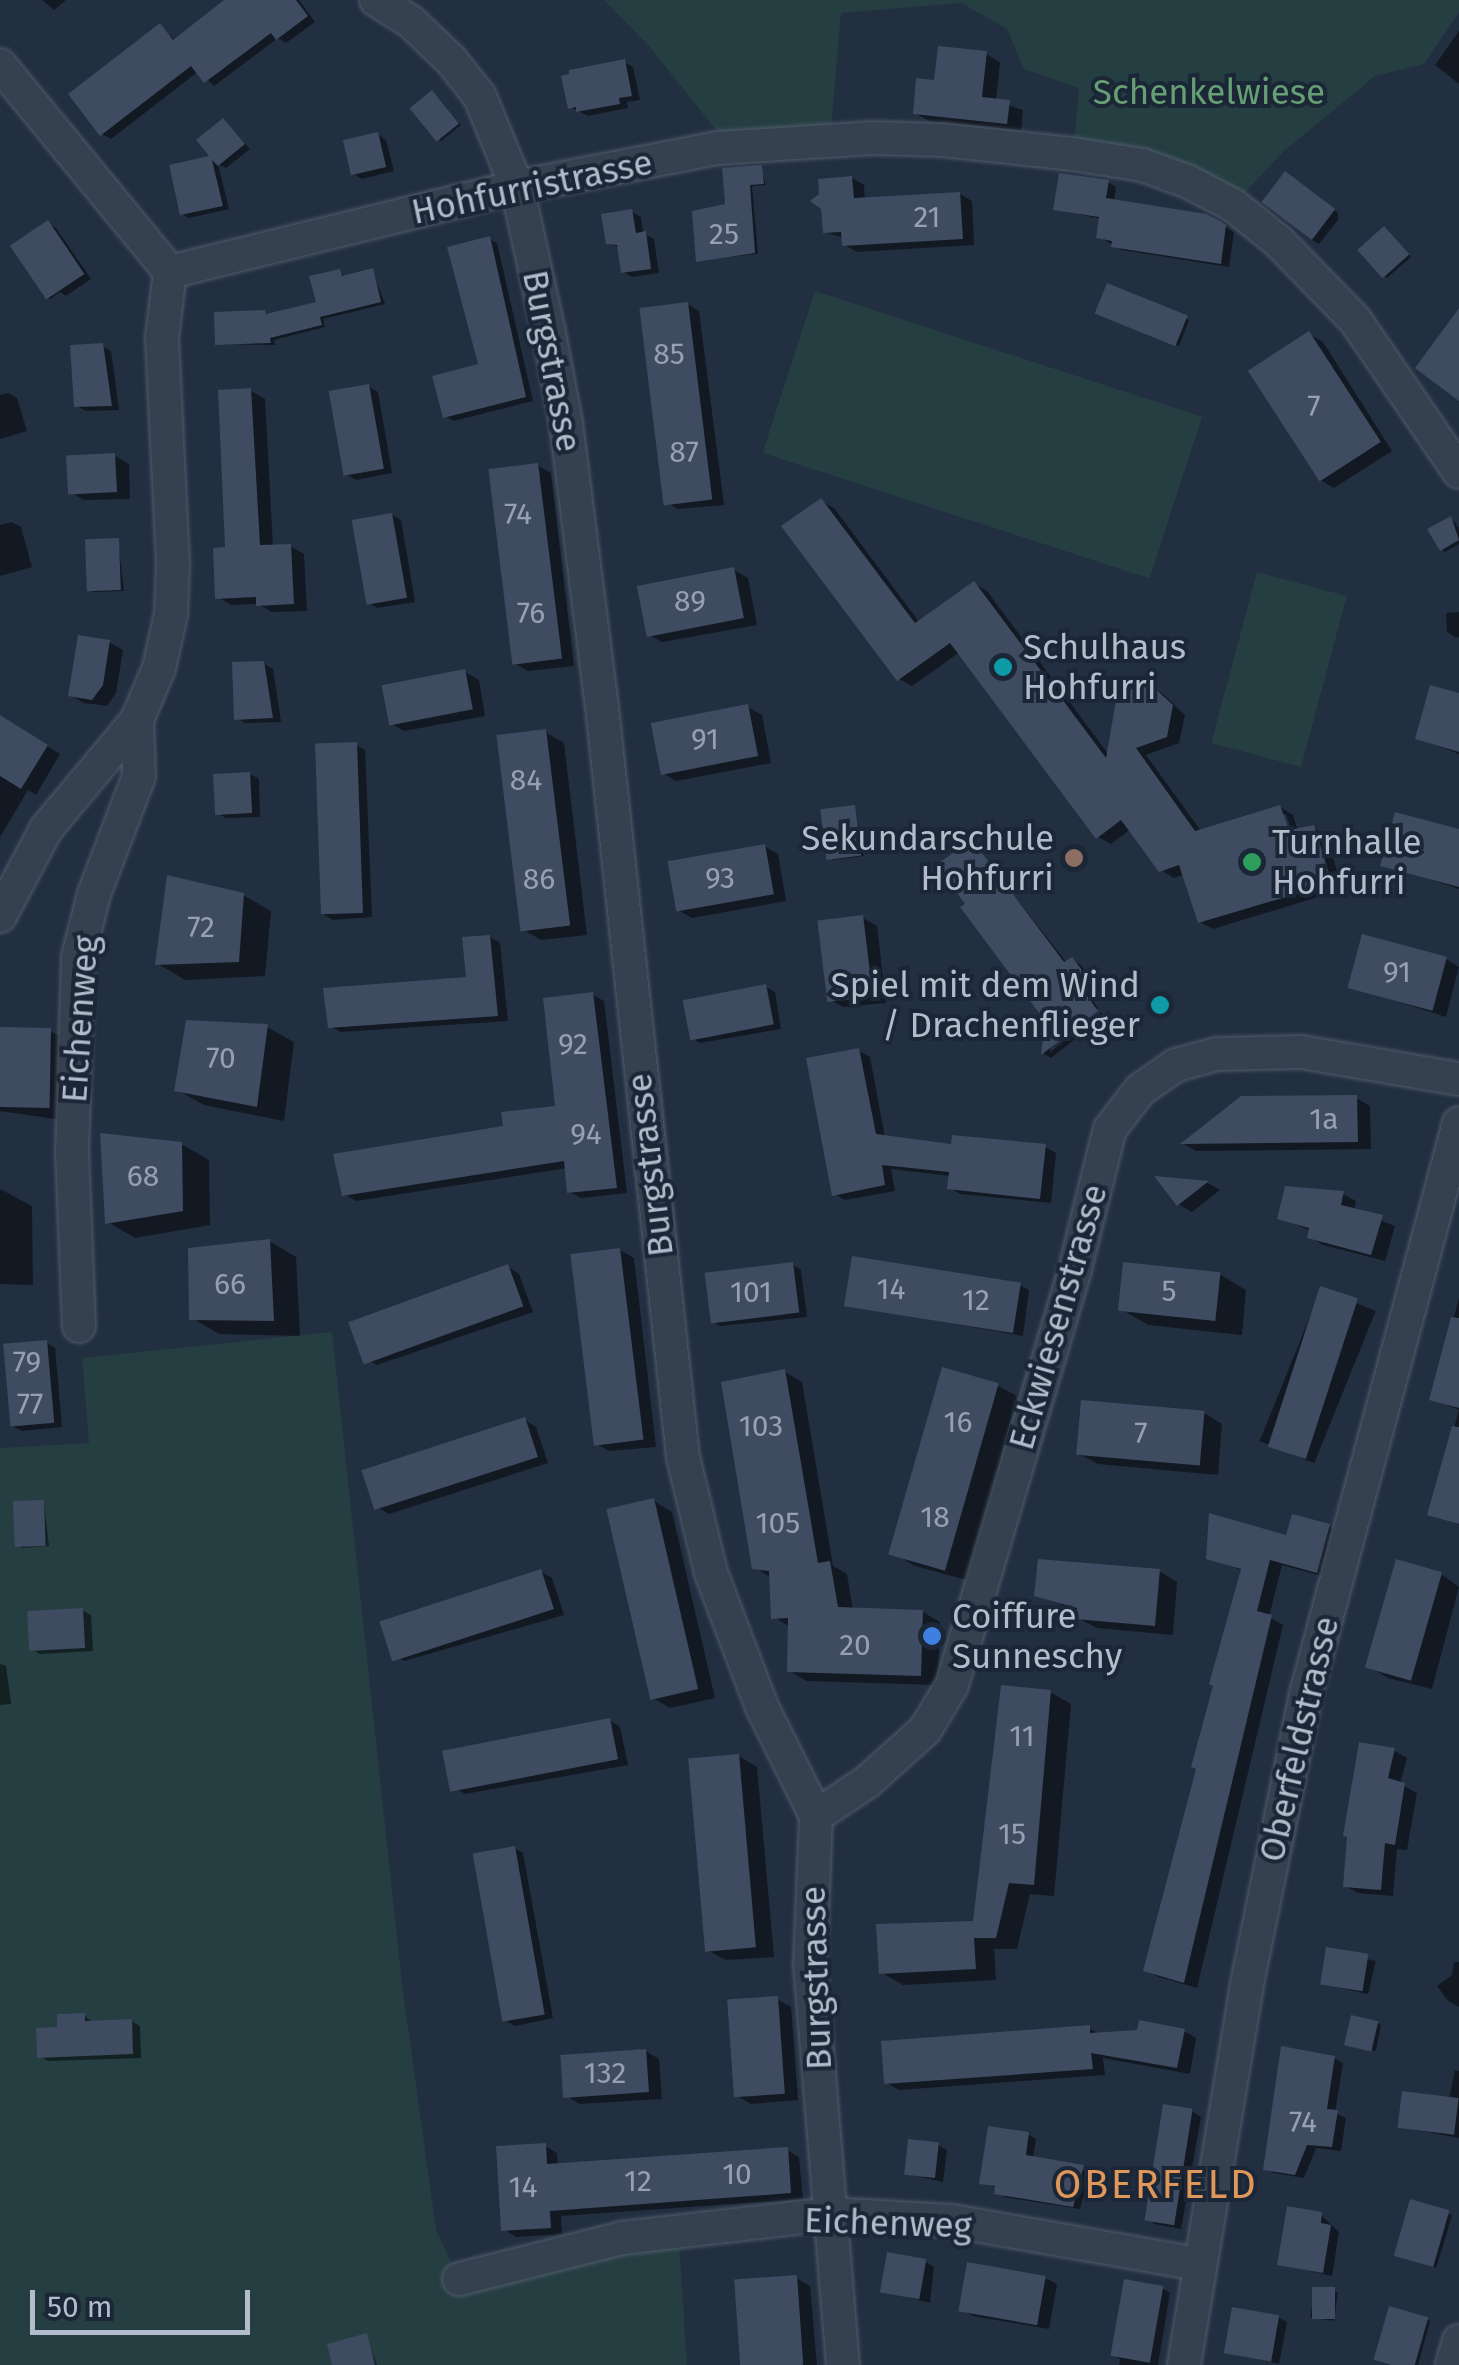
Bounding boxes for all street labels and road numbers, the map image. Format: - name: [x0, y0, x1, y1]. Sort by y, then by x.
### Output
- street label: Hohfurristrasse: [408, 141, 656, 233]
- street label: Burgstrasse: [514, 267, 590, 455]
- street label: Eichenweg: [53, 934, 107, 1104]
- street label: Burgstrasse: [618, 1071, 682, 1259]
- street label: Eckwiesenstrasse: [1000, 1180, 1116, 1454]
- street label: Oberfeldstrasse: [1250, 1612, 1348, 1866]
- street label: Burgstrasse: [792, 1885, 840, 2071]
- street label: Eichenweg: [803, 2199, 973, 2247]

